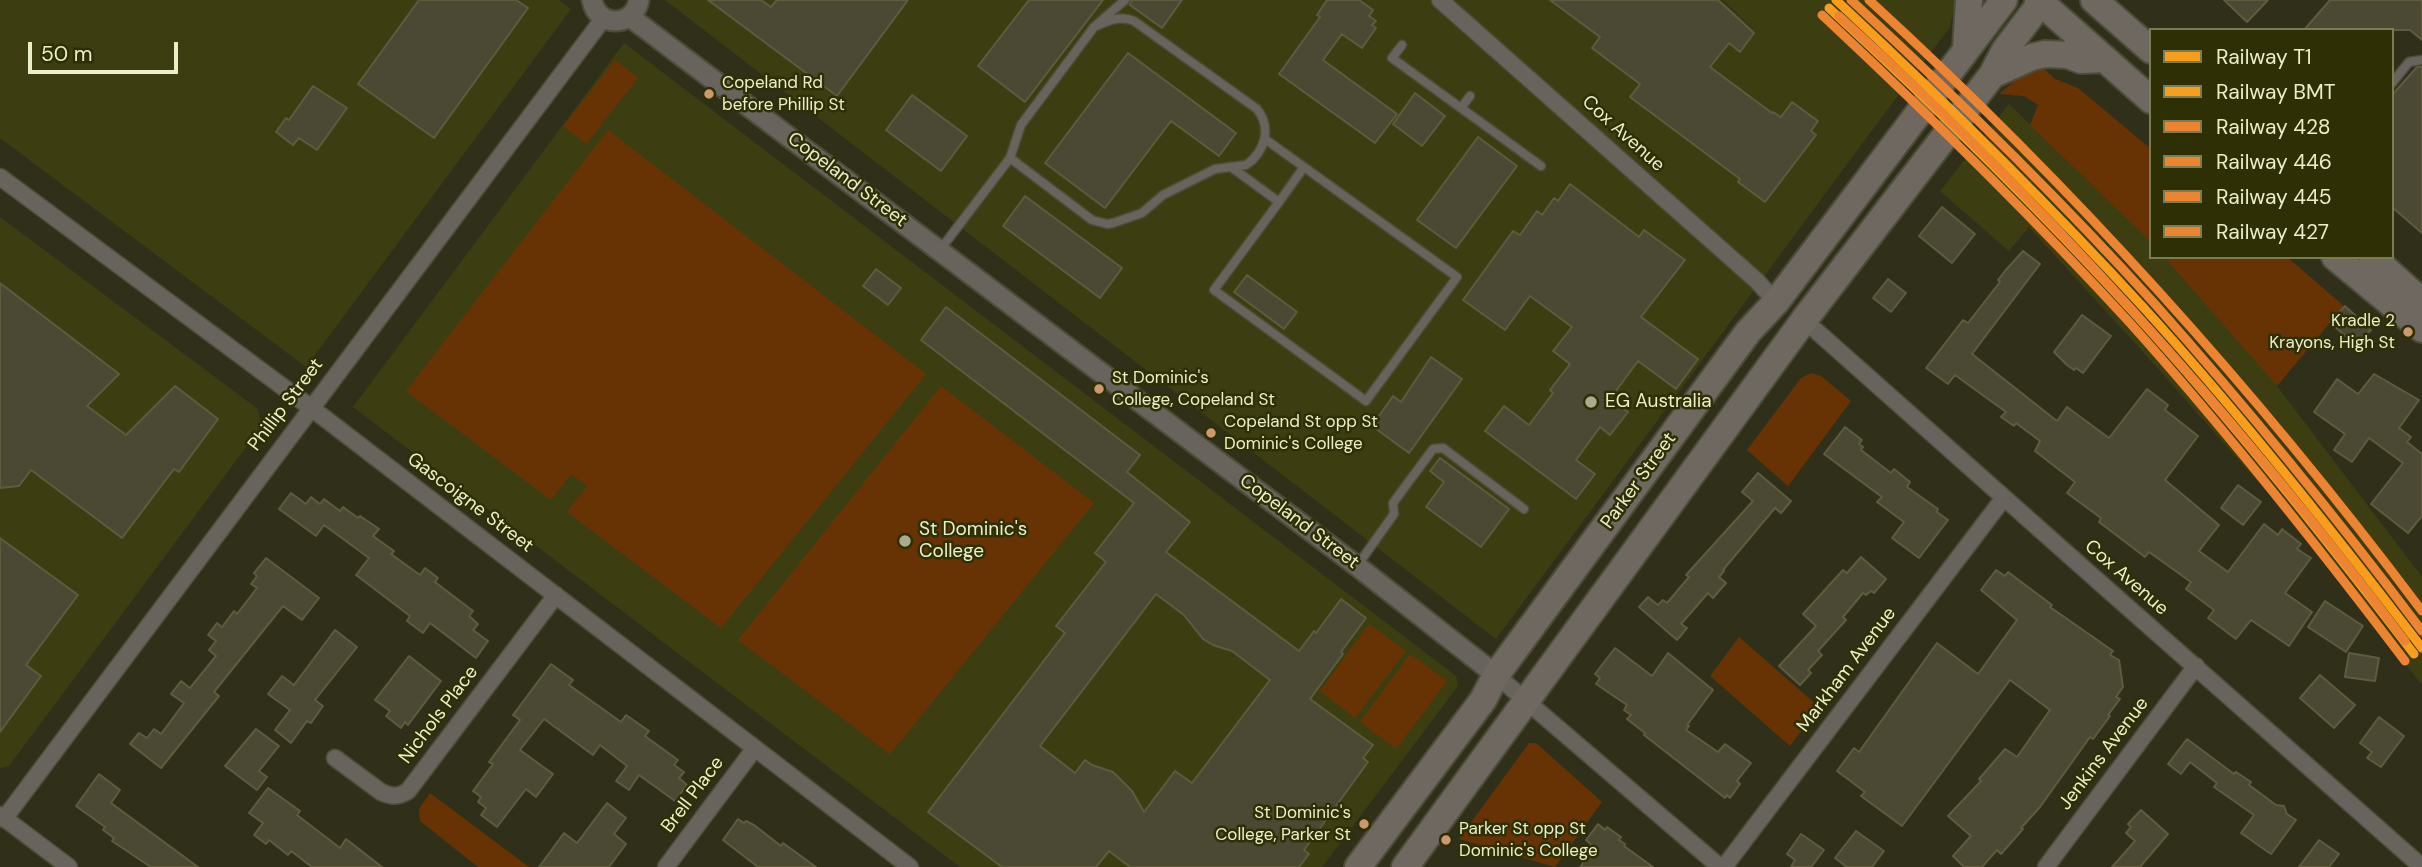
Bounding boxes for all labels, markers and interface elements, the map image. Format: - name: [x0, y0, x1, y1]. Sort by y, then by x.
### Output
- scale bar: [32, 28, 182, 72]
- legend: [2149, 28, 2394, 259]
- text: 50 m: [41, 40, 92, 68]
- text: Railway T1: [2216, 43, 2312, 71]
- place label: Copeland Rd before Phillip St: [722, 74, 845, 114]
- text: Railway BMT: [2216, 78, 2335, 106]
- marker: Copeland Rd before Phillip St: [702, 87, 716, 101]
- street label: Cox Avenue: [1577, 91, 1669, 177]
- text: Railway 428: [2216, 113, 2331, 141]
- street label: Copeland Street: [783, 128, 911, 232]
- text: Railway 446: [2216, 148, 2332, 176]
- text: Railway 445: [2216, 183, 2332, 211]
- text: Railway 427: [2216, 218, 2329, 246]
- place label: Kradle 2 Krayons, High St: [2269, 312, 2395, 352]
- marker: Kradle 2 Krayons, High St: [2401, 325, 2415, 339]
- street label: Phillip Street: [244, 354, 328, 456]
- place label: St Dominic's College, Copeland St: [1112, 369, 1275, 409]
- marker: St Dominic's College, Copeland St: [1092, 382, 1106, 396]
- place label: EG Australia: [1605, 391, 1712, 413]
- marker: EG Australia: [1583, 394, 1599, 410]
- place label: Copeland St opp St Dominic's College: [1224, 413, 1378, 453]
- marker: Copeland St opp St Dominic's College: [1204, 426, 1218, 440]
- street label: Parker Street: [1596, 428, 1682, 534]
- street label: Gascoigne Street: [402, 448, 538, 558]
- street label: Copeland Street: [1235, 470, 1363, 574]
- place label: St Dominic's College: [919, 519, 1027, 563]
- marker: St Dominic's College: [897, 533, 913, 549]
- street label: Cox Avenue: [2079, 535, 2173, 621]
- street label: Markham Avenue: [1793, 603, 1901, 737]
- street label: Nichols Place: [395, 661, 483, 769]
- street label: Jenkins Avenue: [2054, 693, 2154, 815]
- street label: Brell Place: [657, 752, 729, 838]
- place label: St Dominic's College, Parker St: [1215, 804, 1351, 844]
- marker: St Dominic's College, Parker St: [1357, 817, 1371, 831]
- place label: Parker St opp St Dominic's College: [1459, 820, 1598, 860]
- marker: Parker St opp St Dominic's College: [1439, 833, 1453, 847]

